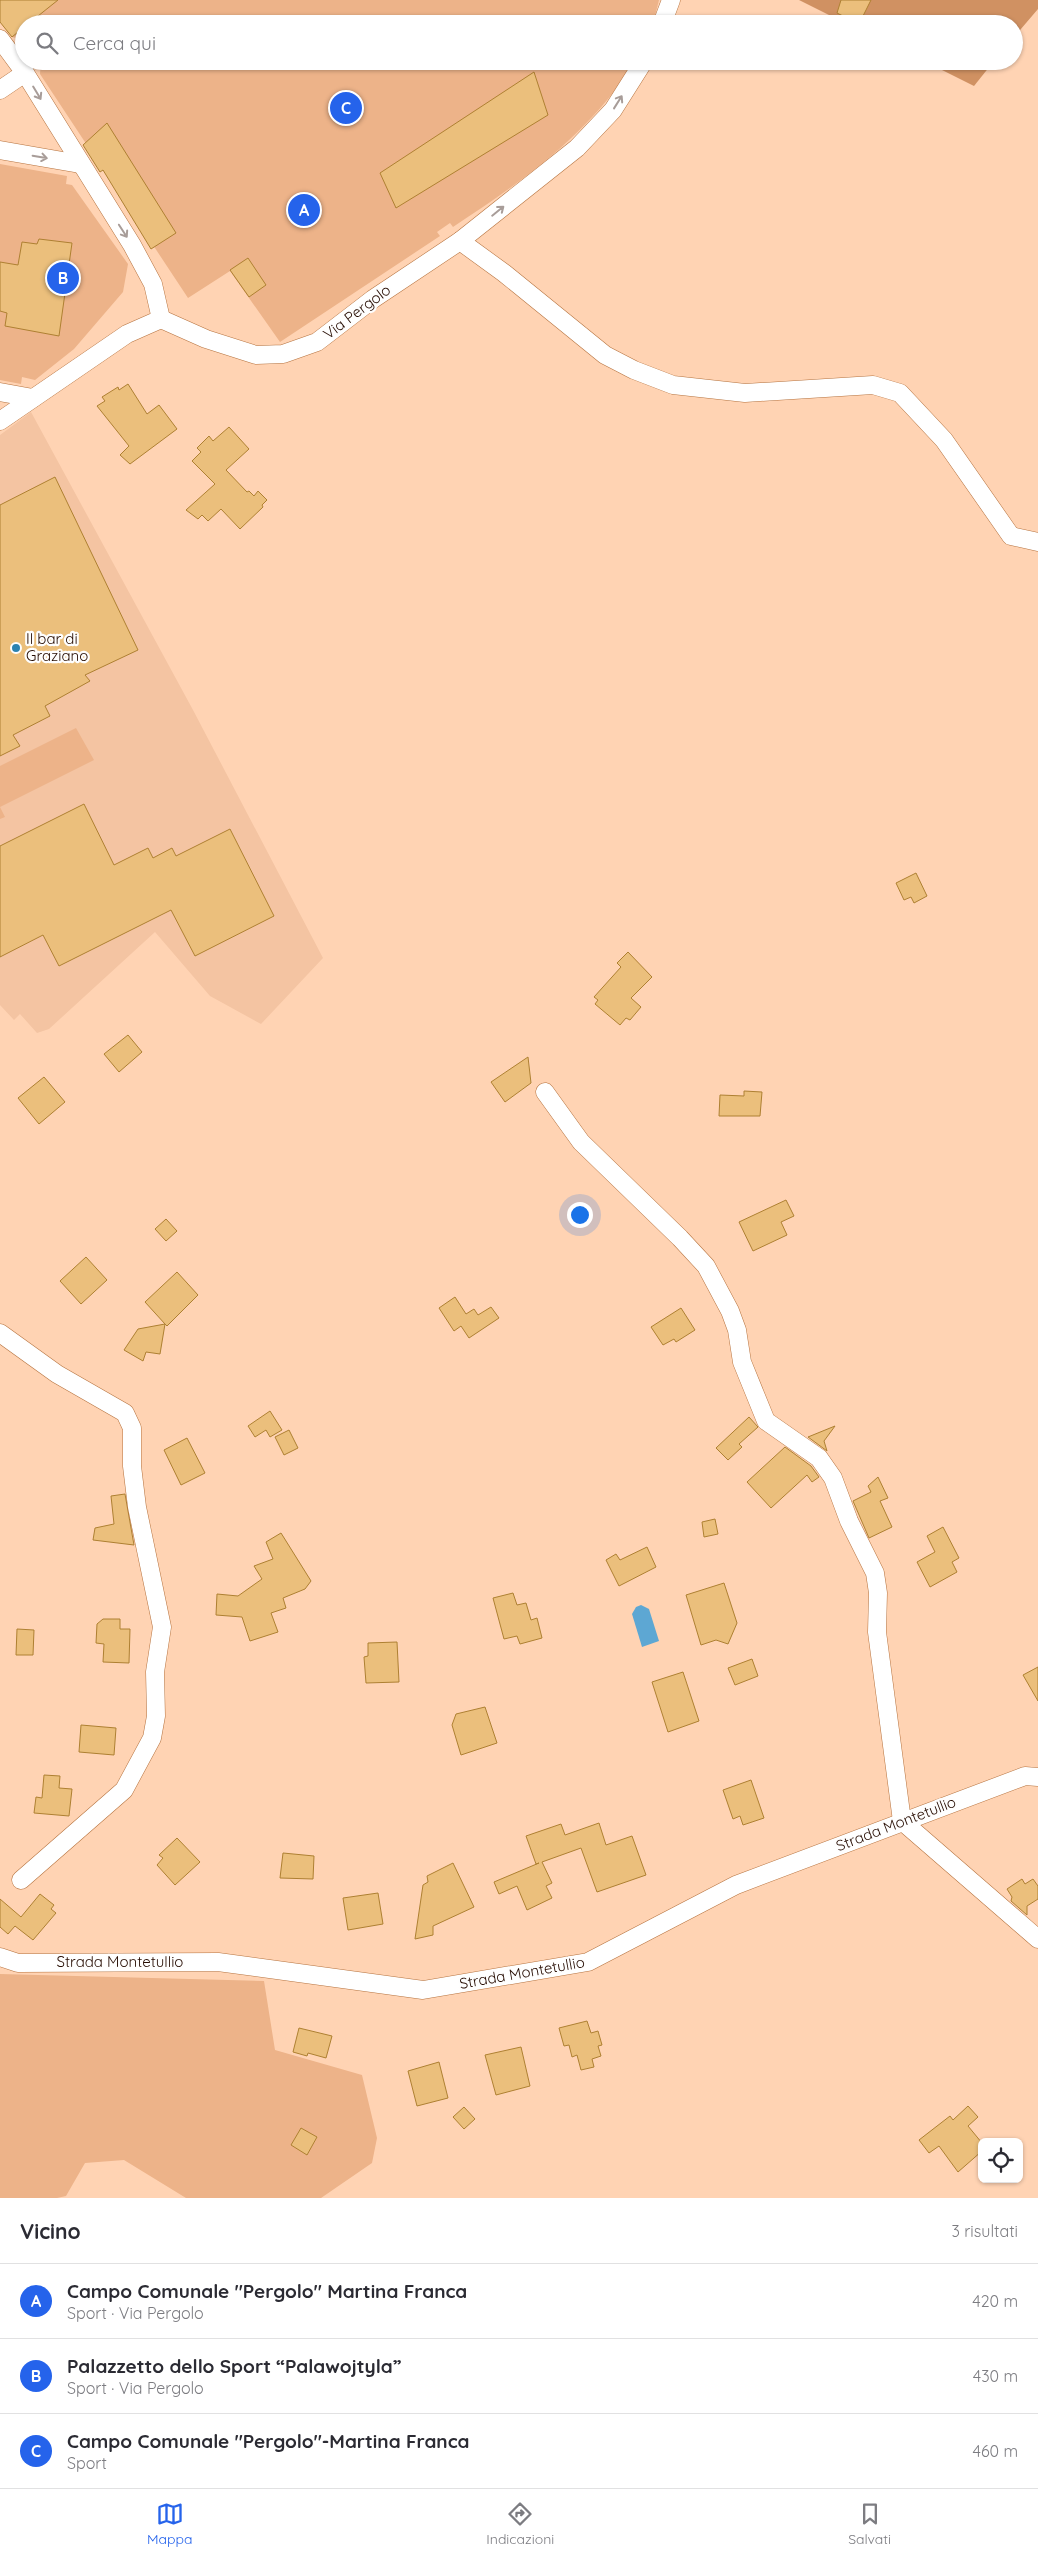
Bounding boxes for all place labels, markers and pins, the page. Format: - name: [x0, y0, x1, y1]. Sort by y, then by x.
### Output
- pin: C: [330, 89, 362, 127]
- pin: A: [288, 191, 320, 229]
- pin: B: [47, 259, 79, 297]
- place label: Il bar di Graziano: [26, 629, 88, 665]
- marker: Il bar di Graziano: [10, 642, 22, 654]

